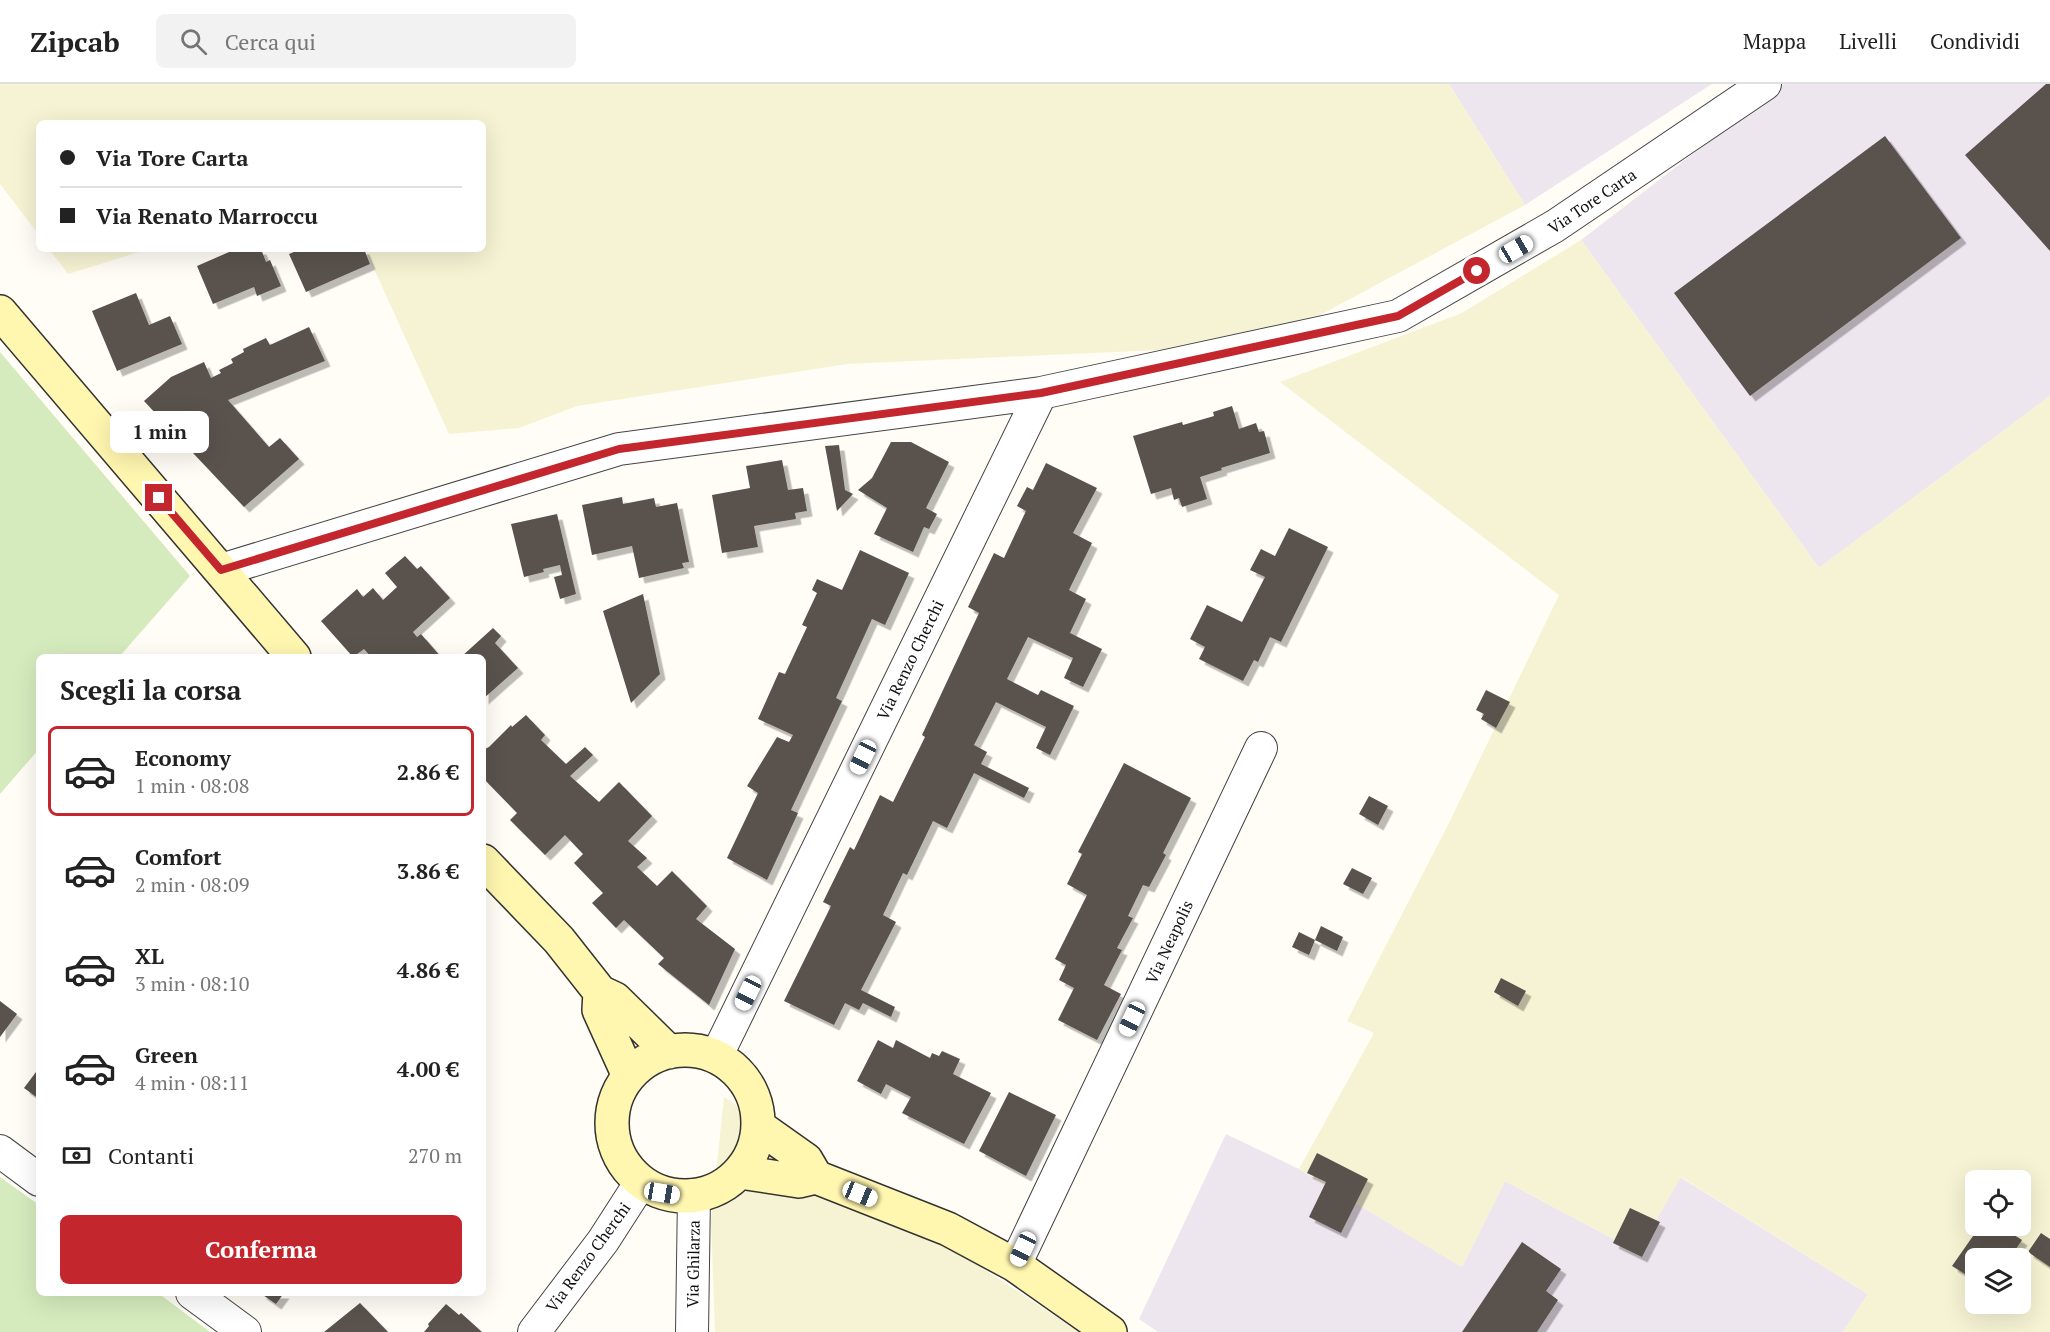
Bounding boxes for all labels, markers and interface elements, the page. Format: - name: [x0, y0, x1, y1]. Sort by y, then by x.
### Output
- search box: [156, 14, 576, 68]
- text: Zipcab: [30, 23, 120, 60]
- icon: search: [177, 25, 210, 58]
- text: Cerca qui: [225, 27, 316, 56]
- text: Mappa: [1743, 27, 1806, 55]
- text: Livelli: [1839, 27, 1897, 55]
- text: Condividi: [1930, 27, 2020, 55]
- text: Via Tore Carta: [96, 143, 249, 172]
- street label: Via Tore Carta: [1544, 163, 1640, 239]
- text: Via Renato Marroccu: [96, 201, 318, 230]
- car: [1496, 232, 1536, 266]
- route start: [1463, 257, 1490, 284]
- callout: 1 min: [110, 411, 208, 453]
- text: 1 min: [132, 418, 187, 445]
- route end: [145, 484, 172, 511]
- street label: Via Renzo Cherchi: [871, 596, 949, 724]
- text: Scegli la corsa: [60, 672, 242, 708]
- car: [847, 737, 879, 777]
- text: Economy: [135, 743, 231, 772]
- icon: car: [63, 744, 117, 798]
- text: 2.86 €: [397, 757, 459, 786]
- text: 1 min · 08:08: [135, 772, 249, 799]
- text: Comfort: [135, 842, 221, 871]
- icon: car: [63, 843, 117, 897]
- text: 3.86 €: [397, 856, 459, 885]
- text: 2 min · 08:09: [135, 871, 249, 898]
- street label: Via Neapolis: [1140, 896, 1198, 987]
- text: XL: [135, 941, 164, 970]
- icon: car: [63, 942, 117, 996]
- text: 4.86 €: [397, 955, 459, 984]
- text: 3 min · 08:10: [135, 970, 249, 997]
- car: [732, 973, 764, 1013]
- car: [1116, 999, 1148, 1039]
- text: Green: [135, 1040, 198, 1069]
- icon: car: [63, 1041, 117, 1095]
- text: 4.00 €: [397, 1054, 459, 1083]
- text: 4 min · 08:11: [135, 1069, 249, 1096]
- icon: cash: [60, 1139, 93, 1172]
- text: Contanti: [108, 1141, 194, 1170]
- text: 270 m: [408, 1142, 462, 1169]
- map controls: [1965, 1170, 2031, 1314]
- button: locate: [1965, 1170, 2031, 1236]
- car: [840, 1179, 880, 1209]
- car: [643, 1181, 681, 1205]
- street label: Via Renzo Cherchi: [541, 1197, 636, 1316]
- button: Conferma: [60, 1215, 462, 1284]
- street label: Via Ghilarza: [681, 1220, 705, 1308]
- car: [1007, 1229, 1039, 1269]
- button: layers: [1965, 1248, 2031, 1314]

